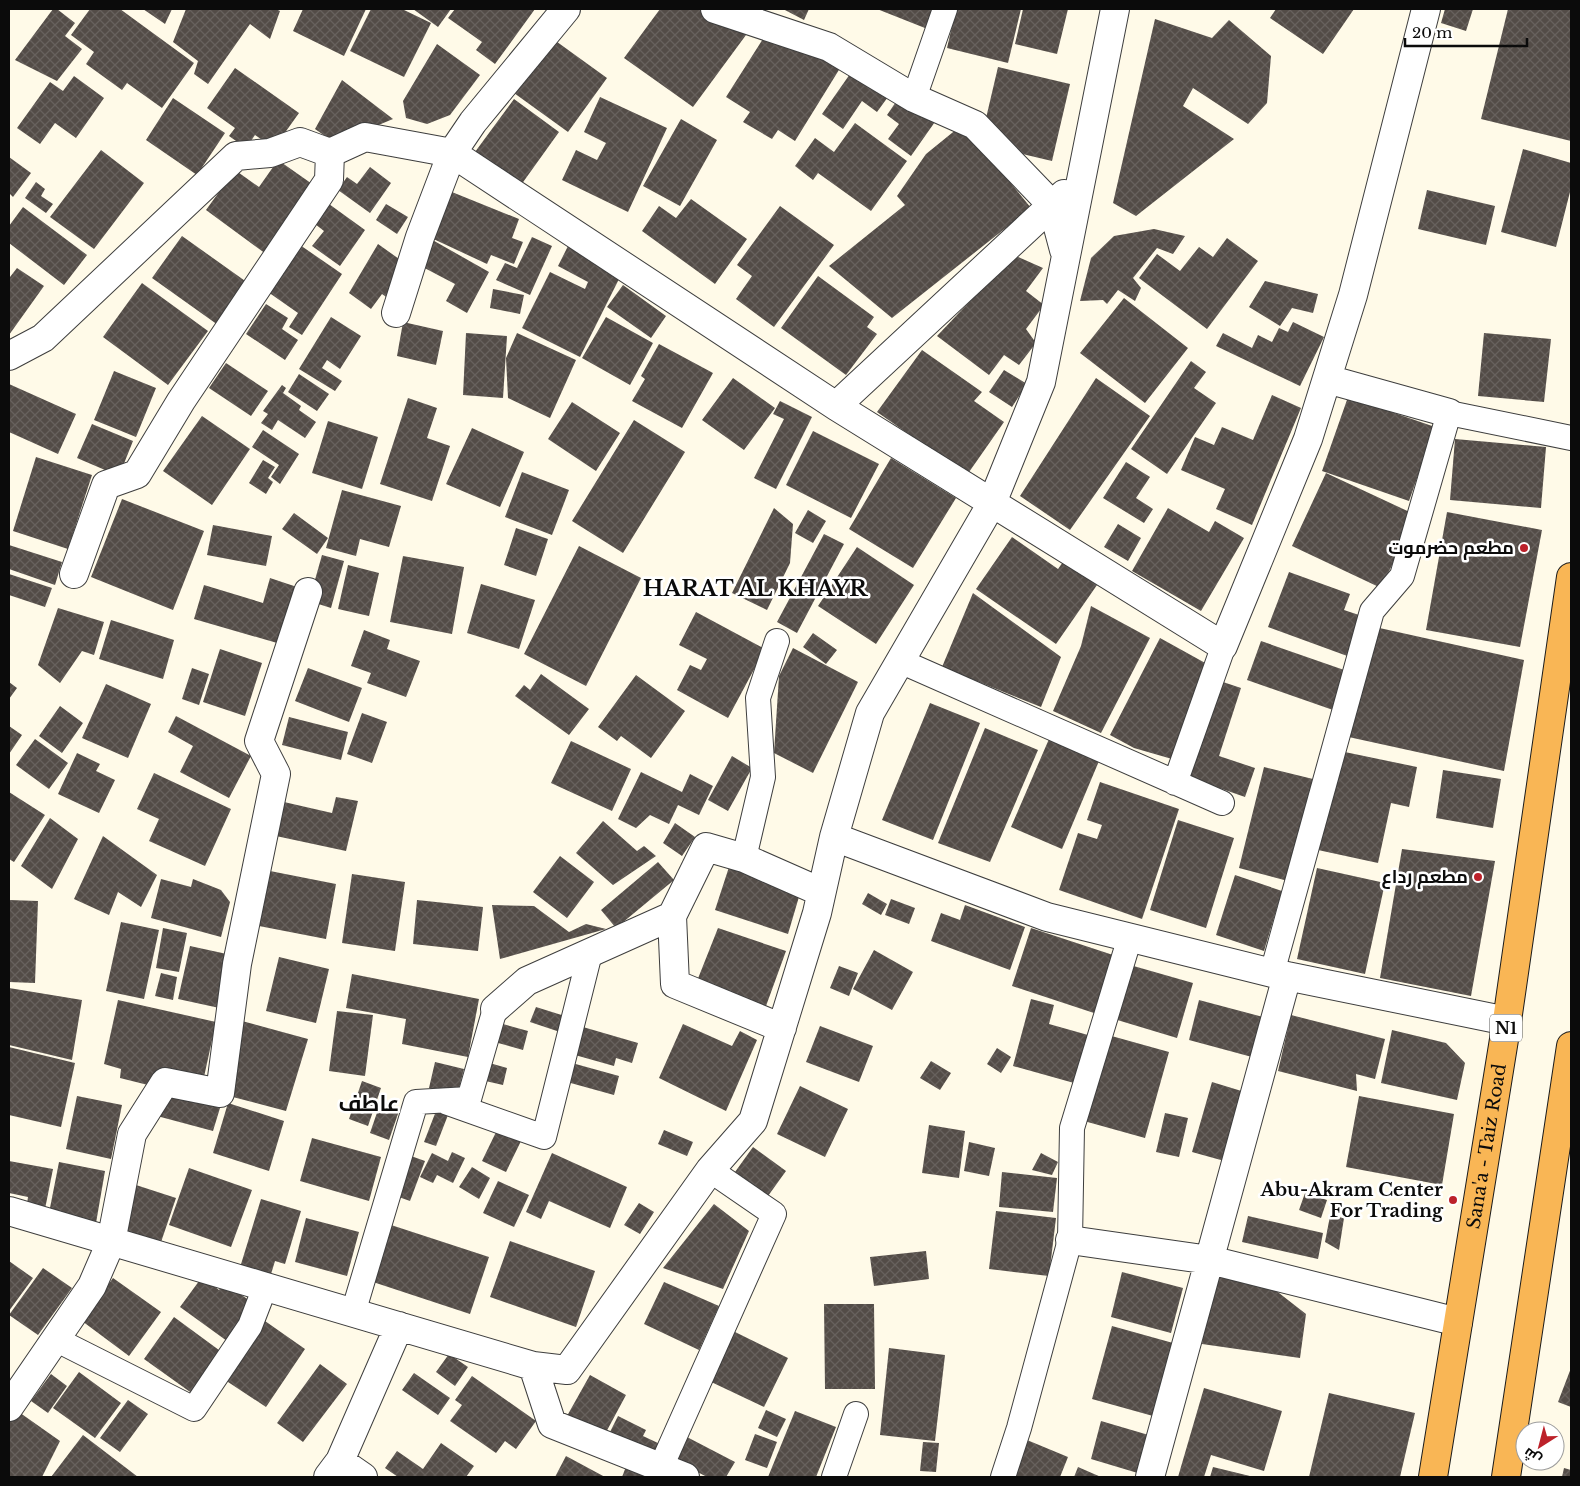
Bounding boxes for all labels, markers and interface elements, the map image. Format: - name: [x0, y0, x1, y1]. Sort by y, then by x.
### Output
- scale bar: [1405, 15, 1528, 47]
- text: 20 m: [1412, 23, 1452, 42]
- place label: مطعم حضرموت: [1388, 537, 1514, 560]
- marker: مطعم حضرموت: [1518, 542, 1530, 554]
- district label: HARAT AL KHAYR: [643, 575, 868, 602]
- place label: مطعم رداع: [1382, 866, 1468, 889]
- marker: مطعم رداع: [1472, 871, 1484, 883]
- road number: N1: [1490, 1014, 1522, 1042]
- street label: Sana'a - Taiz Road: [1462, 1062, 1511, 1231]
- district label: عاطف: [338, 1090, 400, 1117]
- place label: Abu-Akram Center For Trading: [1259, 1179, 1444, 1222]
- marker: Abu-Akram Center For Trading: [1447, 1194, 1459, 1206]
- north arrow: [1515, 1421, 1565, 1471]
- text: ش: [1520, 1444, 1545, 1469]

